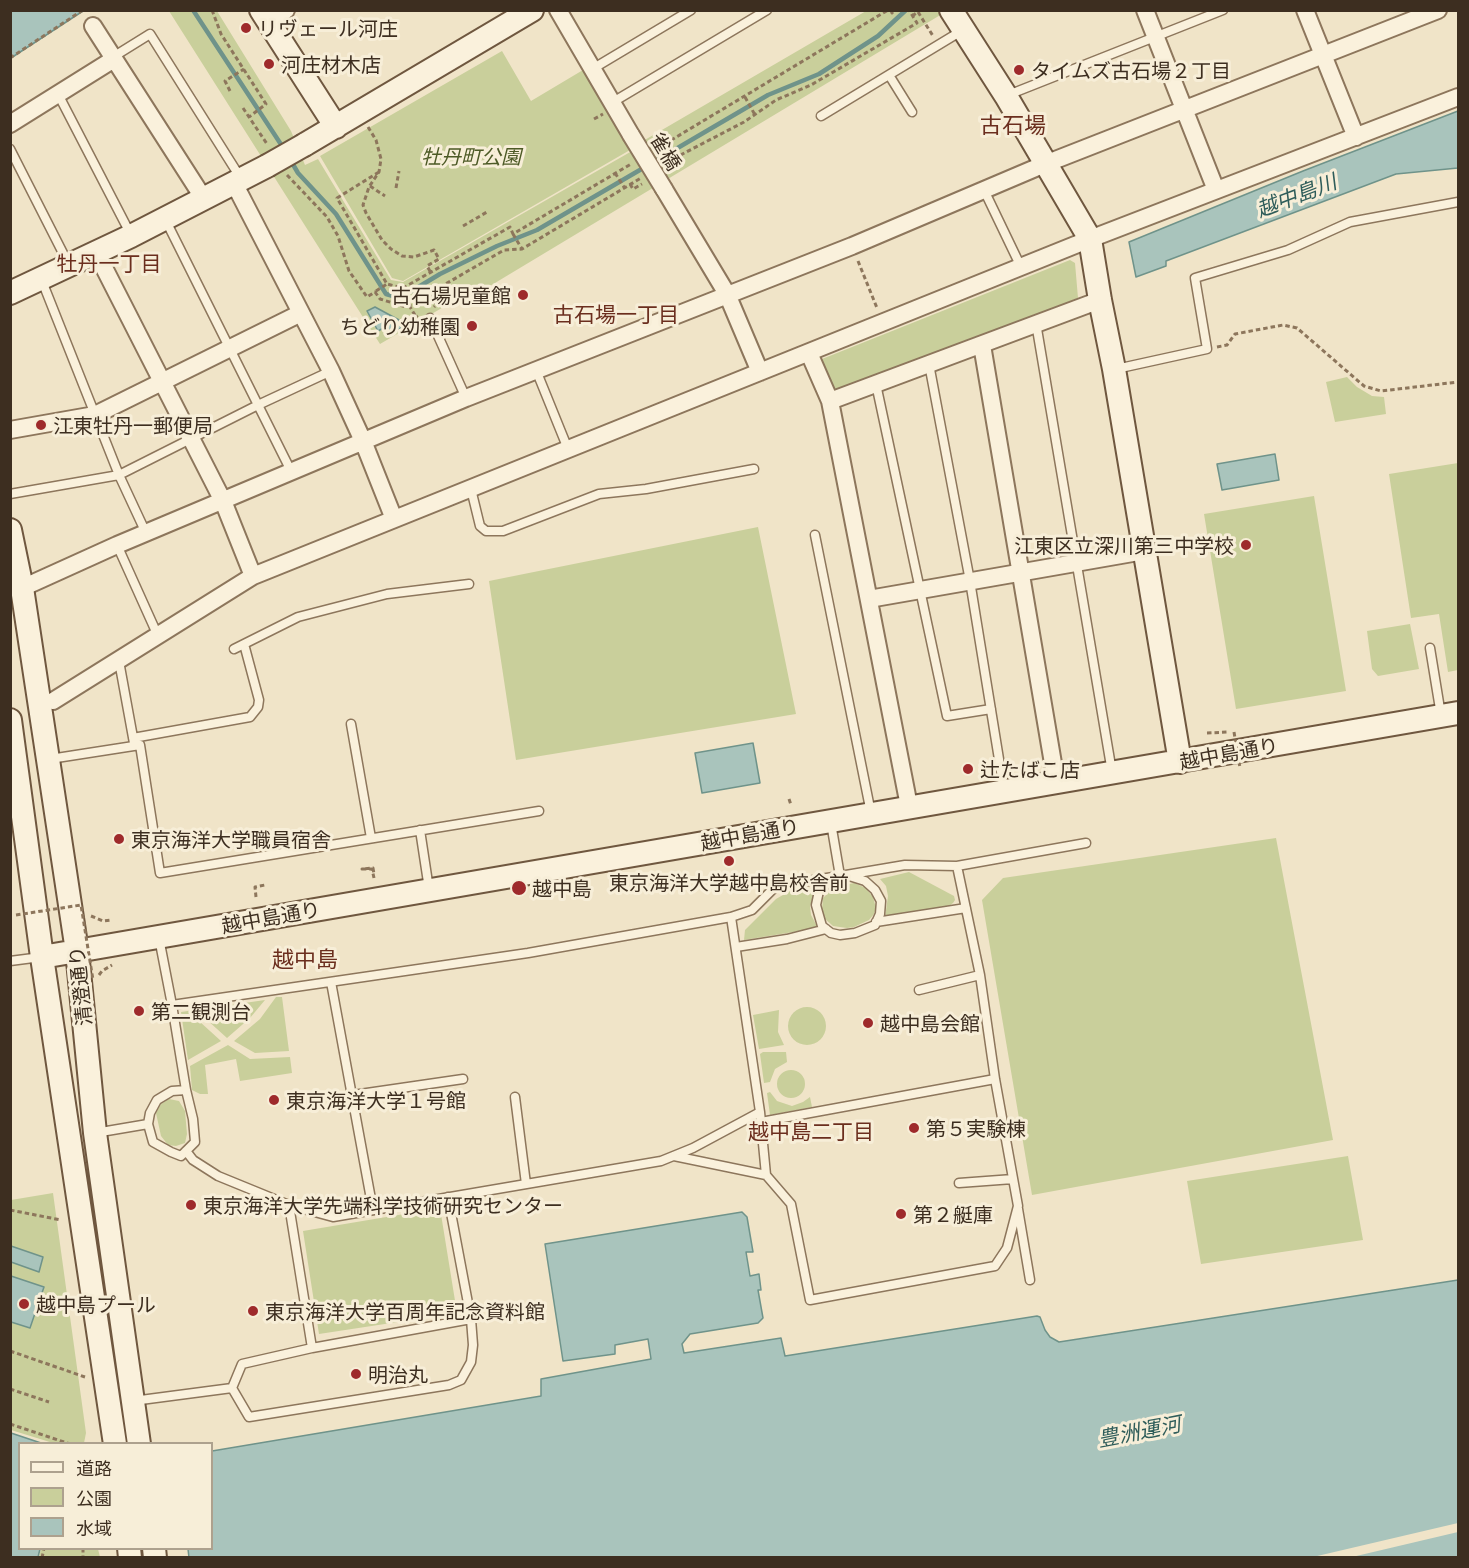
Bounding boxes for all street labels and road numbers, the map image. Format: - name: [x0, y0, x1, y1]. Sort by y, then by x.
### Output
- street label: 雀橋: [645, 128, 687, 174]
- street label: 越中島通り: [1178, 732, 1280, 774]
- street label: 越中島通り: [699, 813, 801, 855]
- street label: 越中島通り: [220, 896, 322, 938]
- street label: 清澄通り: [64, 945, 96, 1027]

